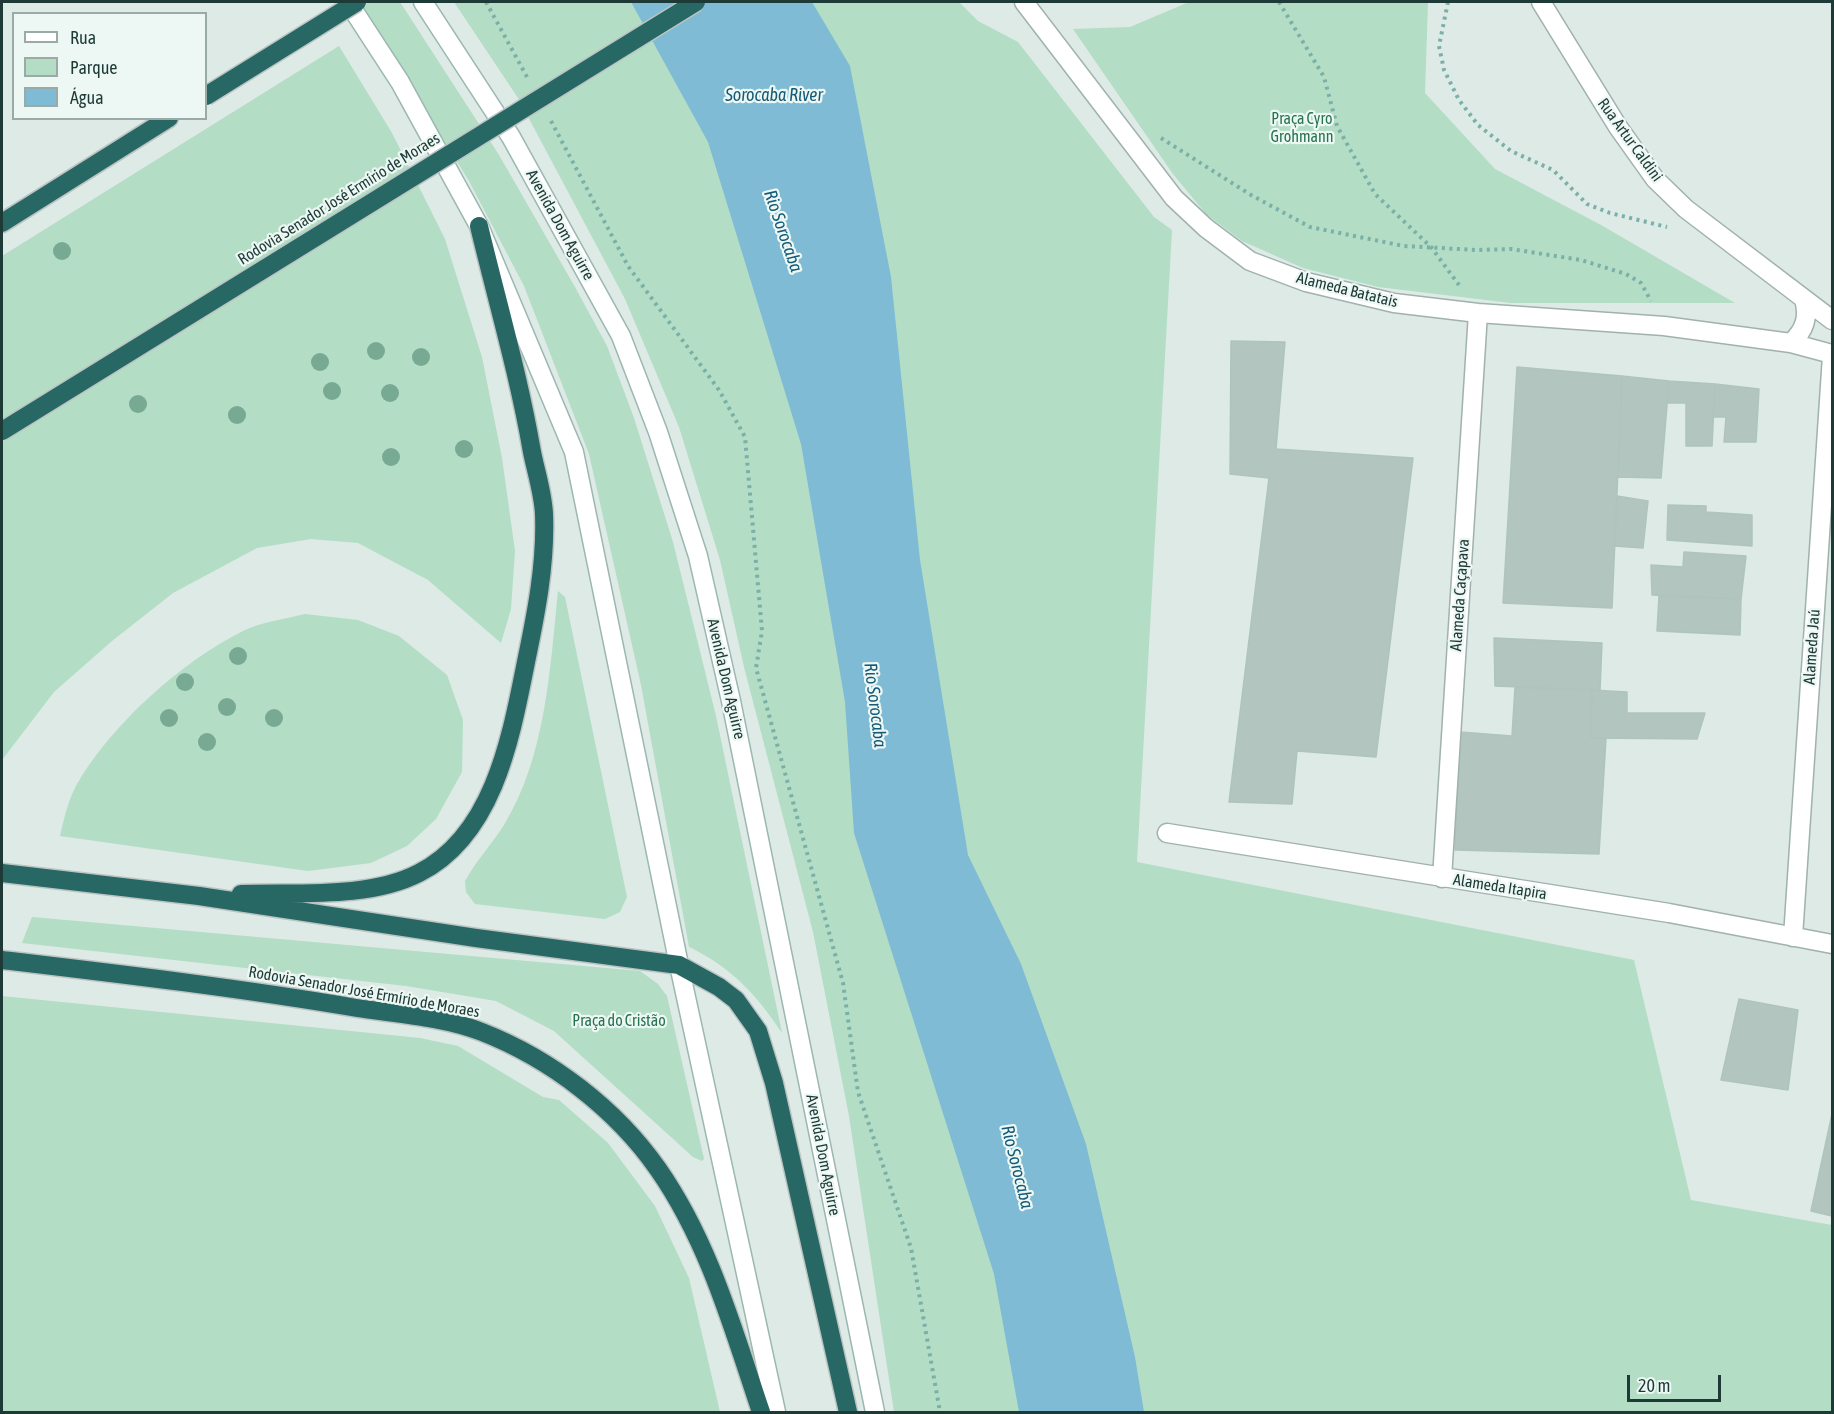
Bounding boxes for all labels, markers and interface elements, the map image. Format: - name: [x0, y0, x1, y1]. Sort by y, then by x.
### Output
- legend: [12, 12, 207, 120]
- text: Rua: [70, 27, 96, 48]
- text: Parque: [70, 57, 118, 78]
- water label: Sorocaba River: [725, 84, 823, 106]
- text: Água: [70, 87, 104, 108]
- street label: Rua Artur Caldini: [1593, 95, 1667, 185]
- park label: Praça Cyro Grohmann: [1271, 109, 1333, 147]
- street label: Rodovia Senador José Ermírio de Moraes: [235, 129, 443, 269]
- street label: Avenida Dom Aguirre: [522, 166, 598, 284]
- water label: Rio Sorocaba: [759, 187, 807, 275]
- street label: Alameda Batatais: [1294, 268, 1400, 312]
- street label: Alameda Caçapava: [1447, 538, 1473, 652]
- street label: Alameda Jaú: [1800, 609, 1824, 685]
- street label: Avenida Dom Aguirre: [703, 617, 749, 741]
- water label: Rio Sorocaba: [859, 661, 891, 749]
- street label: Alameda Itapira: [1452, 870, 1548, 904]
- street label: Rodovia Senador José Ermírio de Moraes: [247, 962, 481, 1022]
- park label: Praça do Cristão: [572, 1011, 666, 1031]
- street label: Avenida Dom Aguirre: [802, 1093, 844, 1217]
- water label: Rio Sorocaba: [996, 1123, 1038, 1211]
- scale bar: [1630, 1363, 1724, 1401]
- text: 20 m: [1638, 1375, 1670, 1396]

